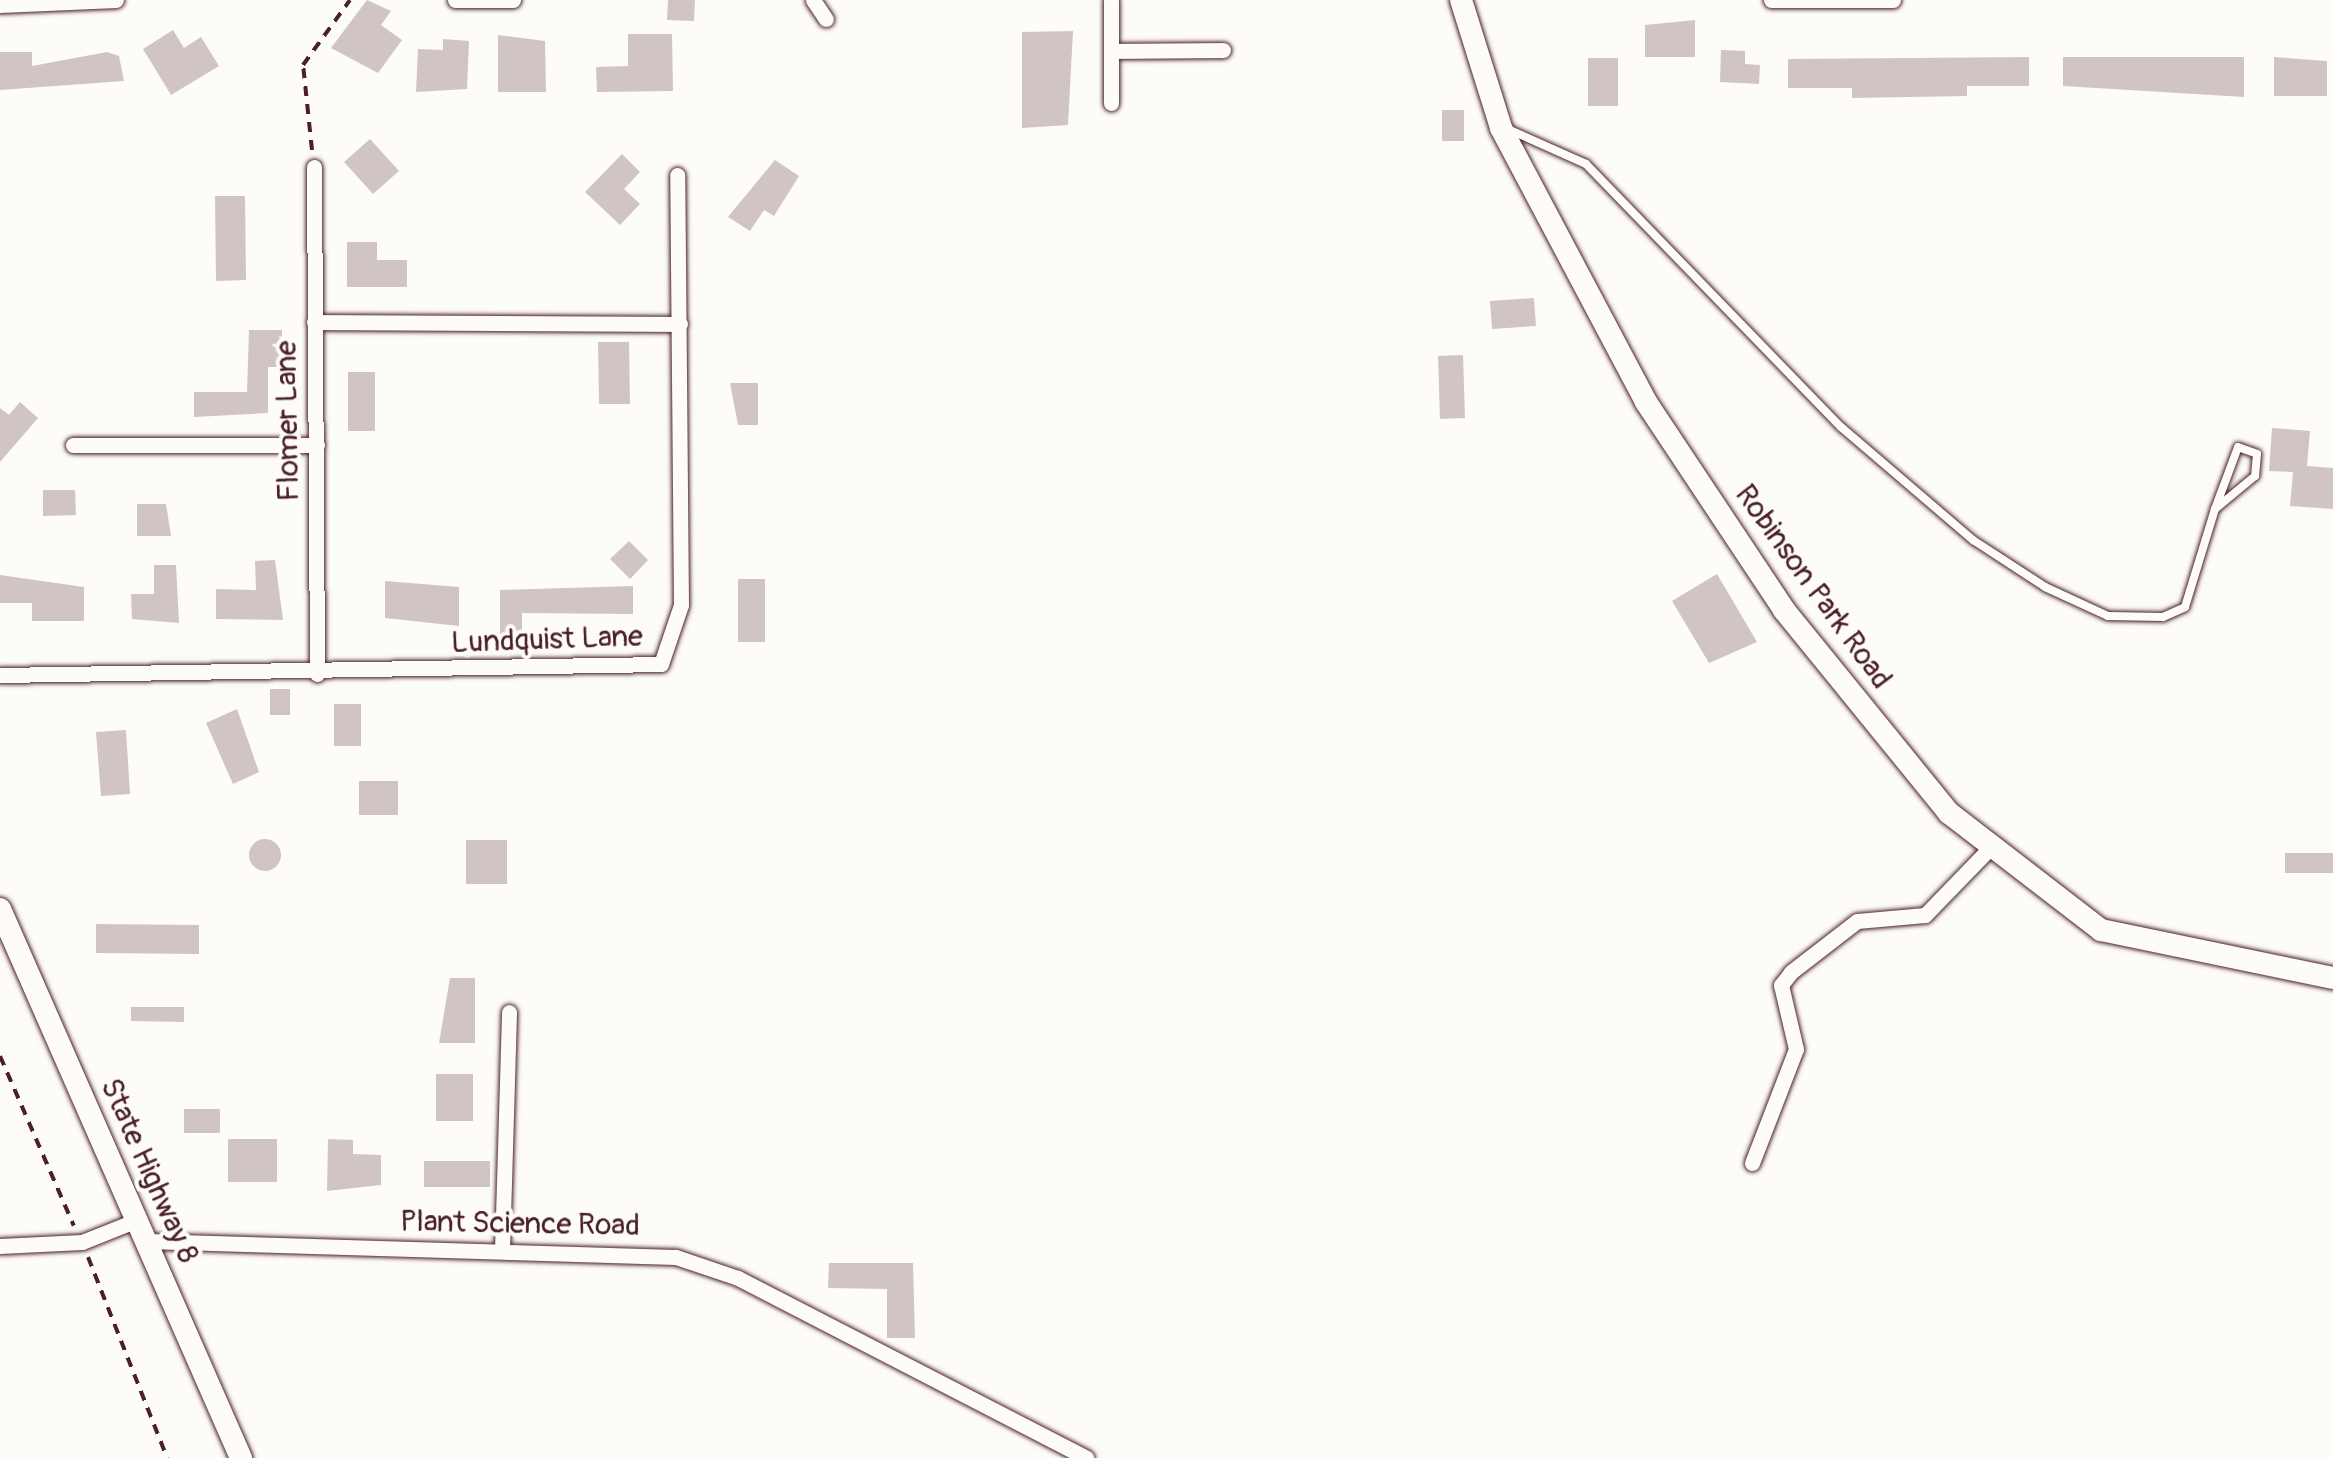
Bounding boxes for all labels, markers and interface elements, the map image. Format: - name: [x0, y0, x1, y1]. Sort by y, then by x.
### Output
- street label: Flomer Lane: [269, 340, 307, 502]
- street label: Robinson Park Road: [1727, 478, 1899, 696]
- street label: Lundquist Lane: [450, 619, 644, 661]
- street label: State Highway 8: [92, 1073, 206, 1269]
- street label: Plant Science Road: [400, 1204, 640, 1244]

